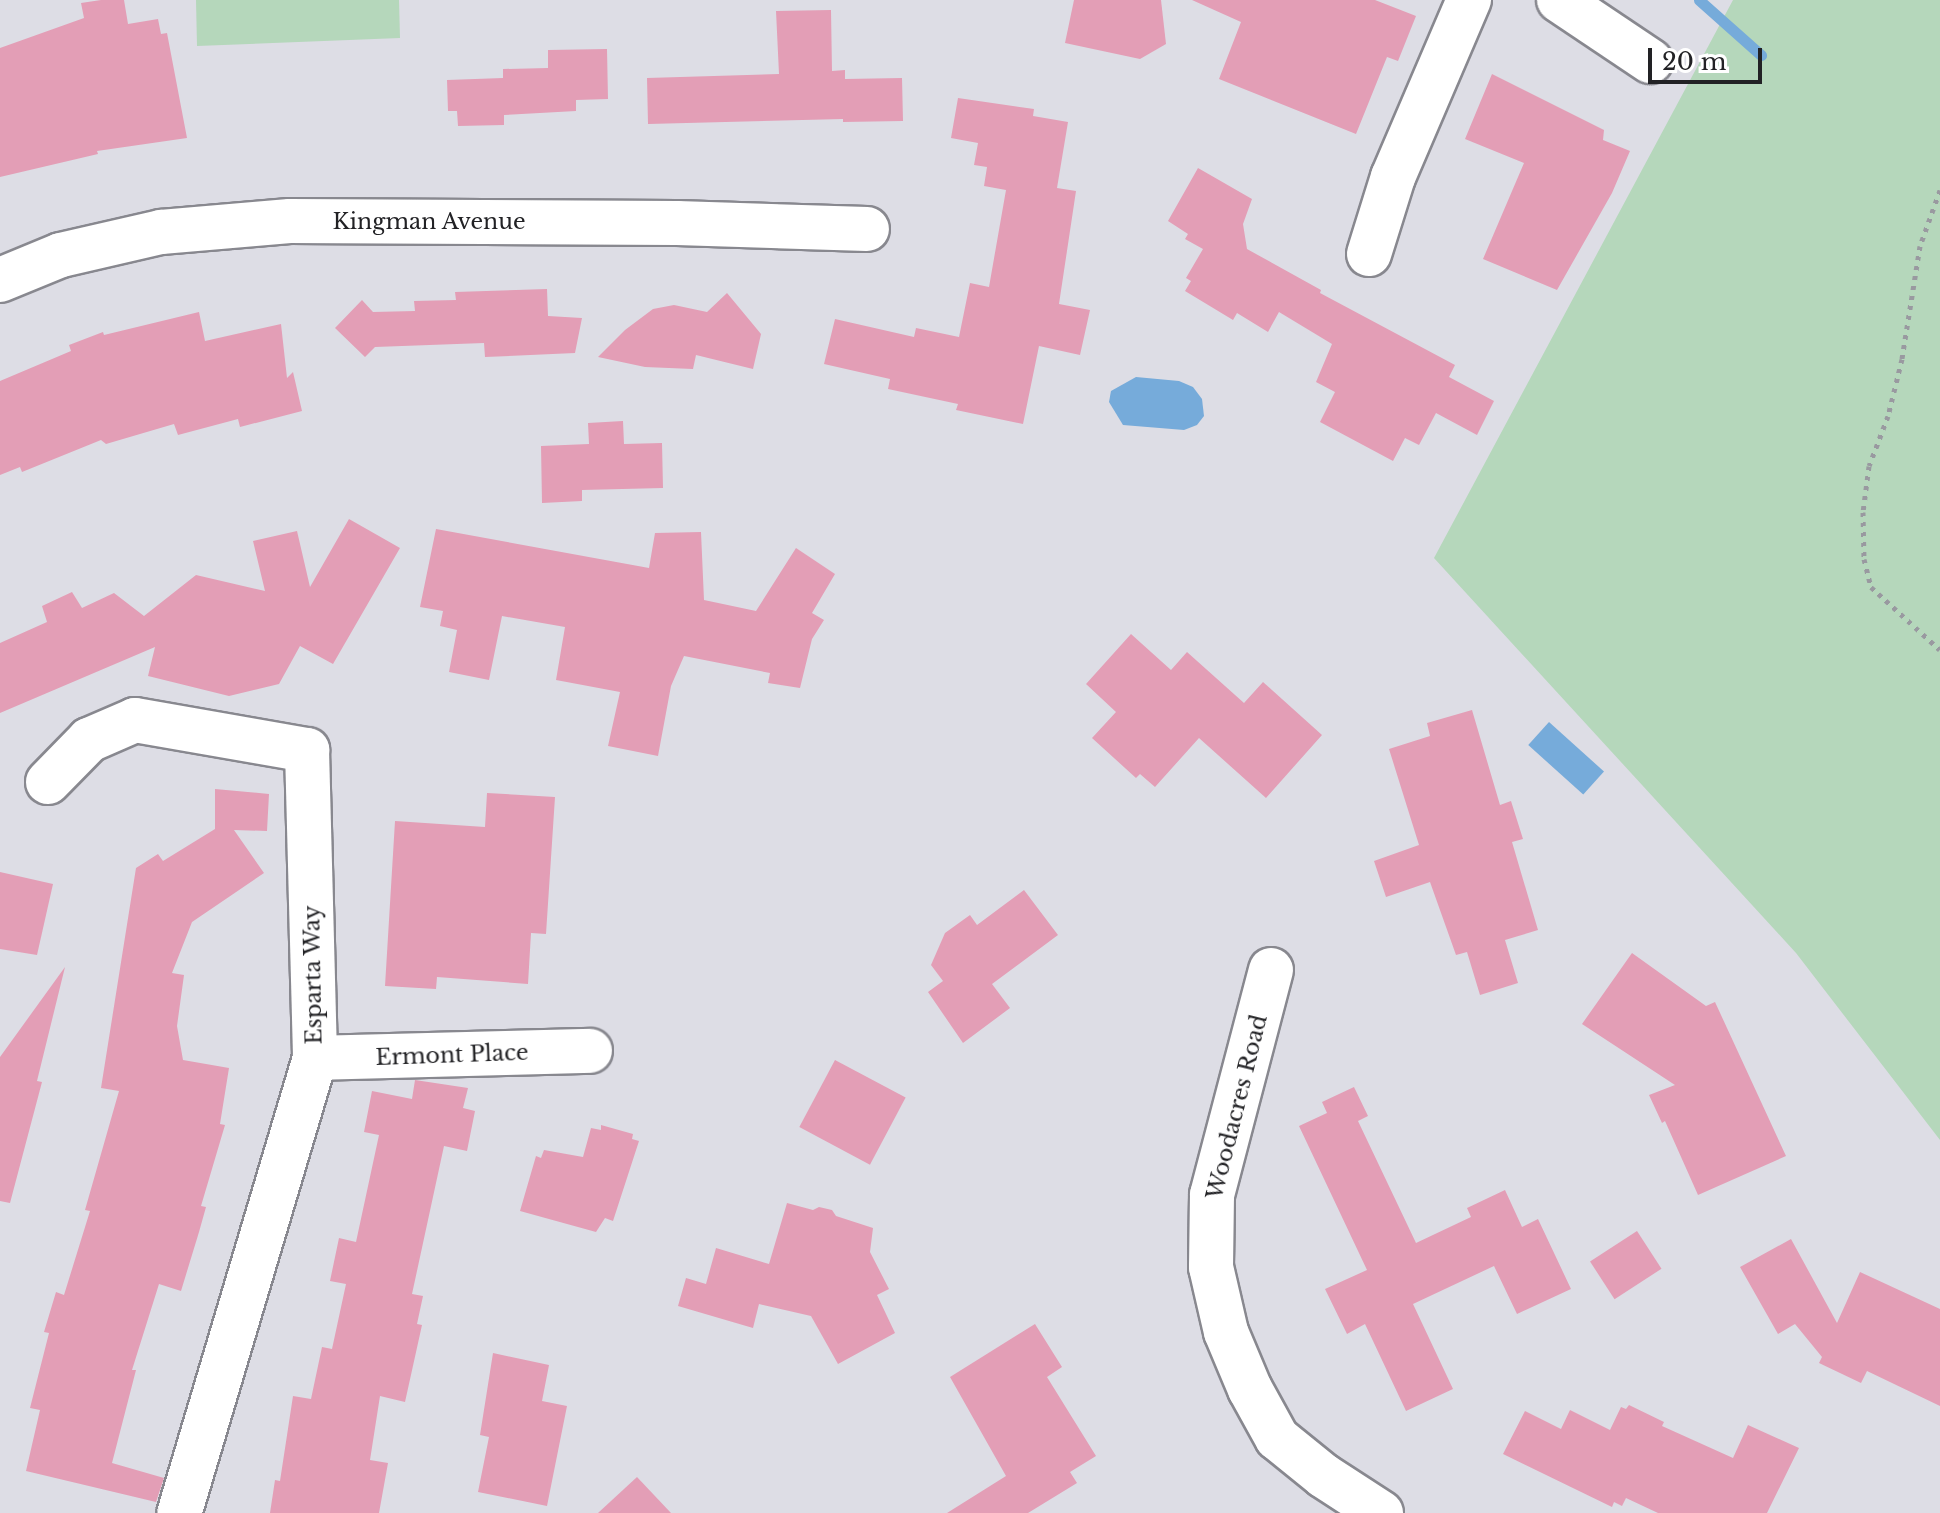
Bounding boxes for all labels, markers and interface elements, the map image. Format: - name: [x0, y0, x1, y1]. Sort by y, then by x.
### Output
- scale bar: [1652, 32, 1766, 82]
- text: 20 m: [1662, 47, 1727, 76]
- street label: Kingman Avenue: [332, 209, 526, 235]
- street label: Esparta Way: [299, 905, 327, 1045]
- street label: Woodacres Road: [1201, 1012, 1273, 1202]
- street label: Ermont Place: [375, 1039, 529, 1071]

